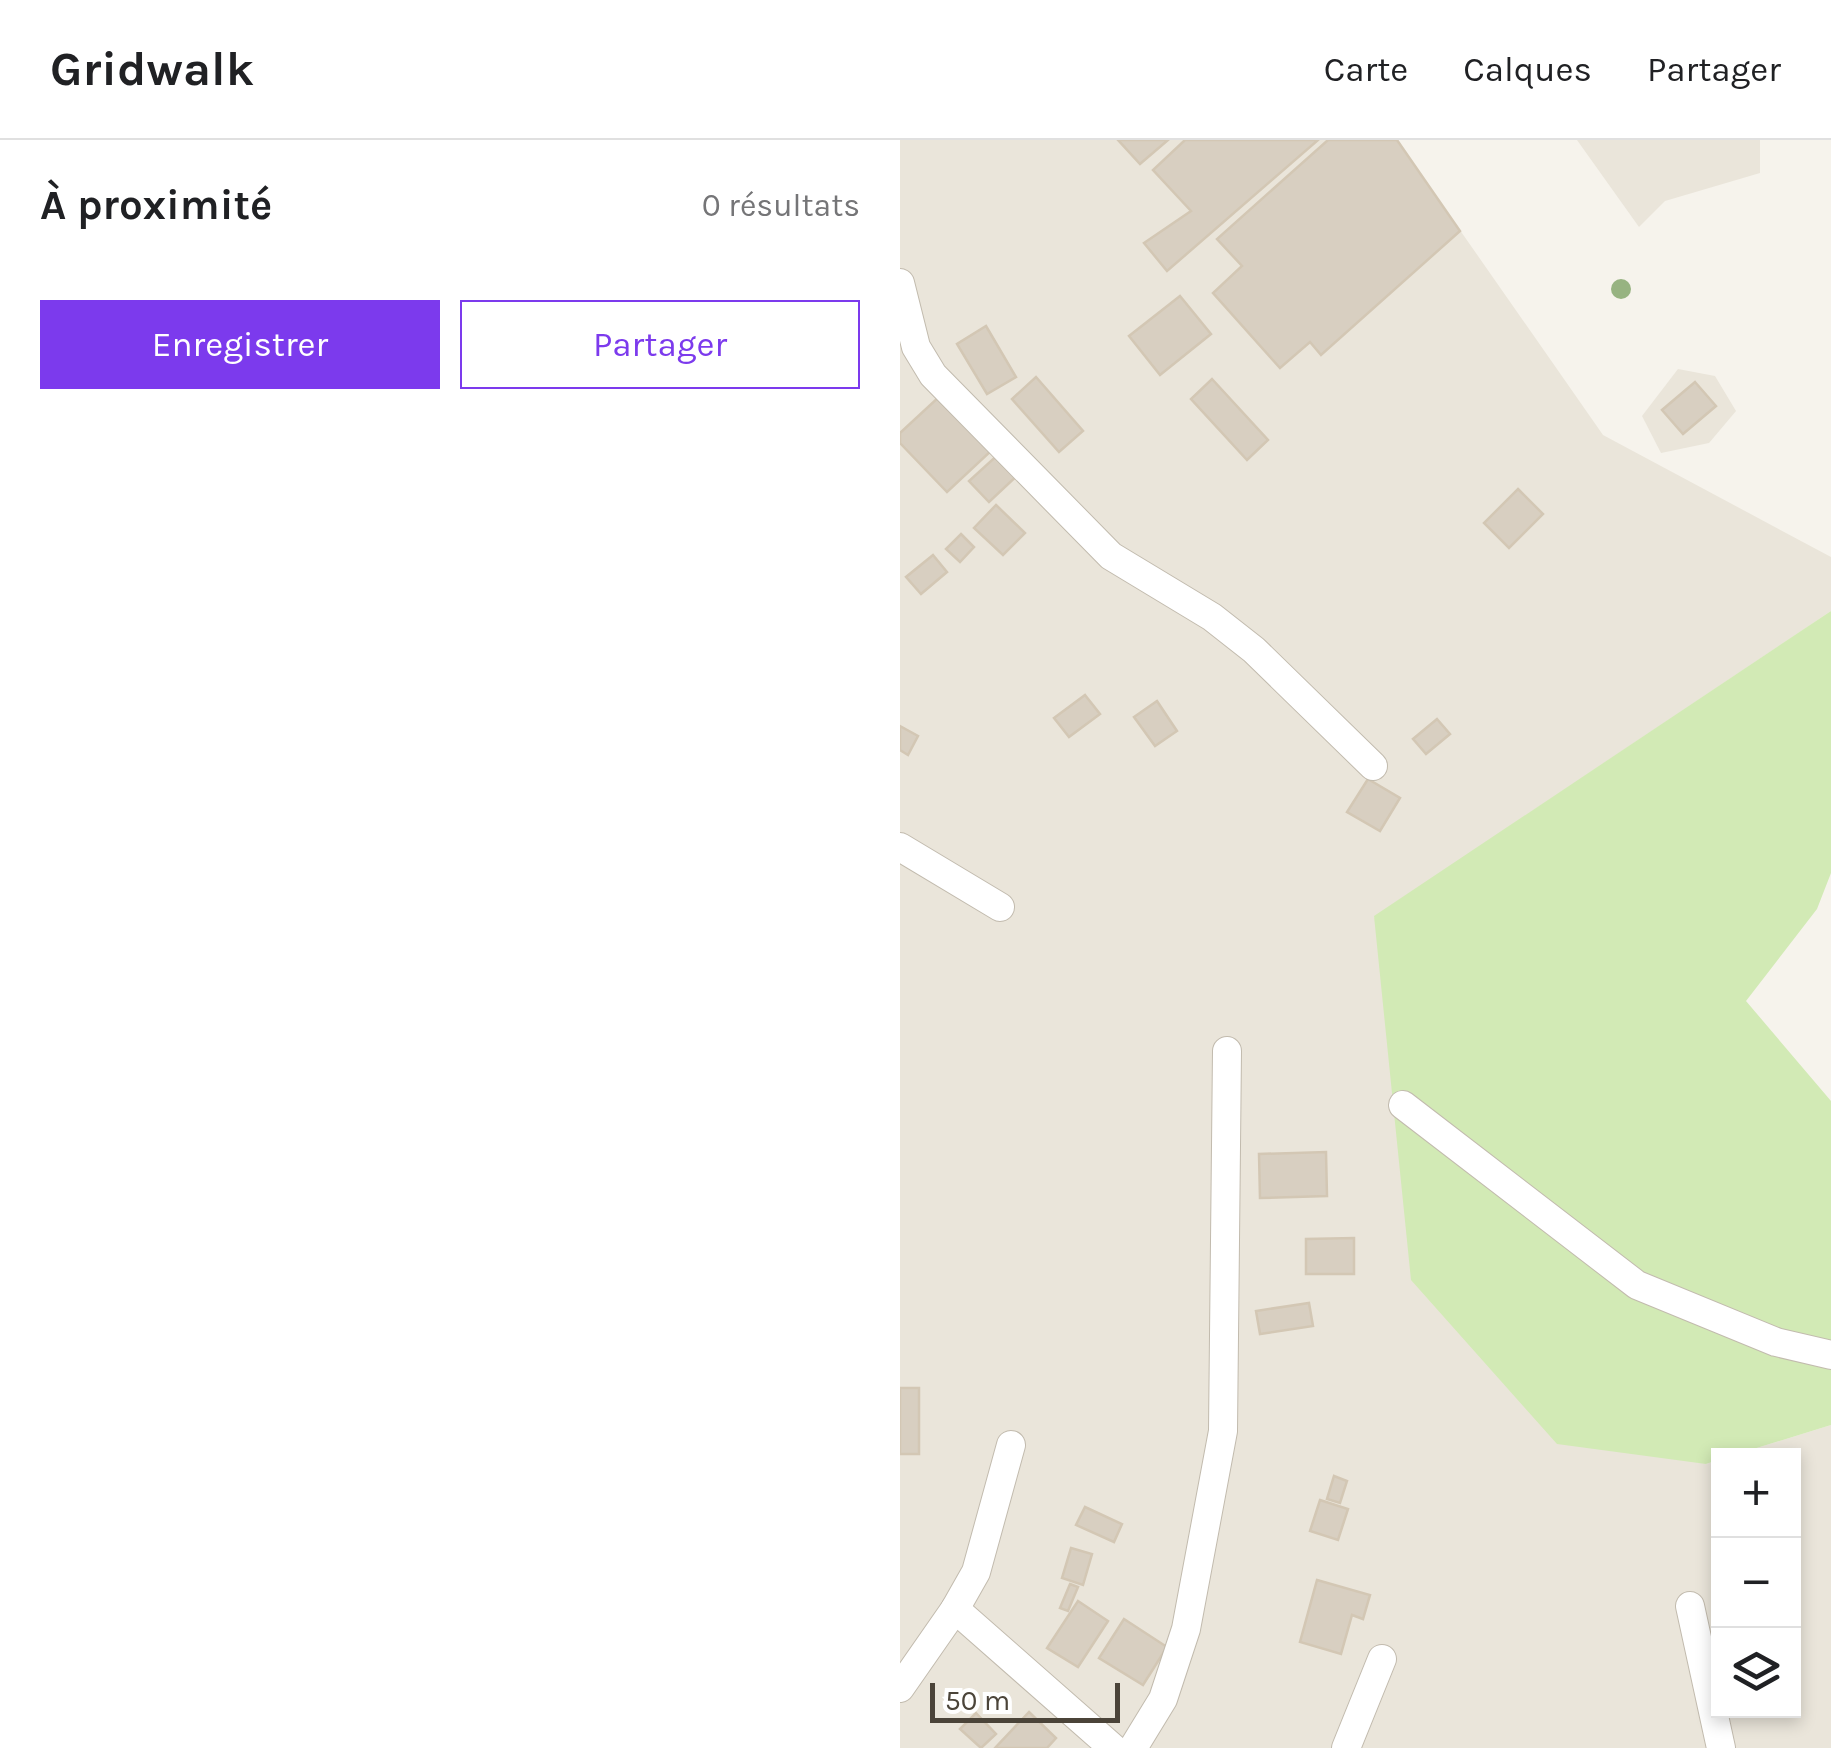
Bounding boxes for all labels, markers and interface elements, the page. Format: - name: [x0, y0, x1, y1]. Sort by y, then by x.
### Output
- text: Gridwalk: [50, 41, 254, 97]
- text: Carte: [1324, 49, 1408, 90]
- text: Calques: [1463, 49, 1592, 90]
- text: Partager: [1647, 49, 1781, 90]
- text: À proximité: [40, 180, 272, 230]
- text: 0 résultats: [702, 187, 860, 224]
- button: Enregistrer: [40, 300, 440, 389]
- button: Partager: [460, 300, 860, 389]
- map controls: [1711, 1448, 1801, 1718]
- button: +: [1711, 1448, 1801, 1538]
- button: −: [1711, 1538, 1801, 1628]
- button: layers: [1711, 1628, 1801, 1718]
- scale bar: [930, 1678, 1120, 1722]
- text: 50 m: [945, 1684, 1010, 1717]

